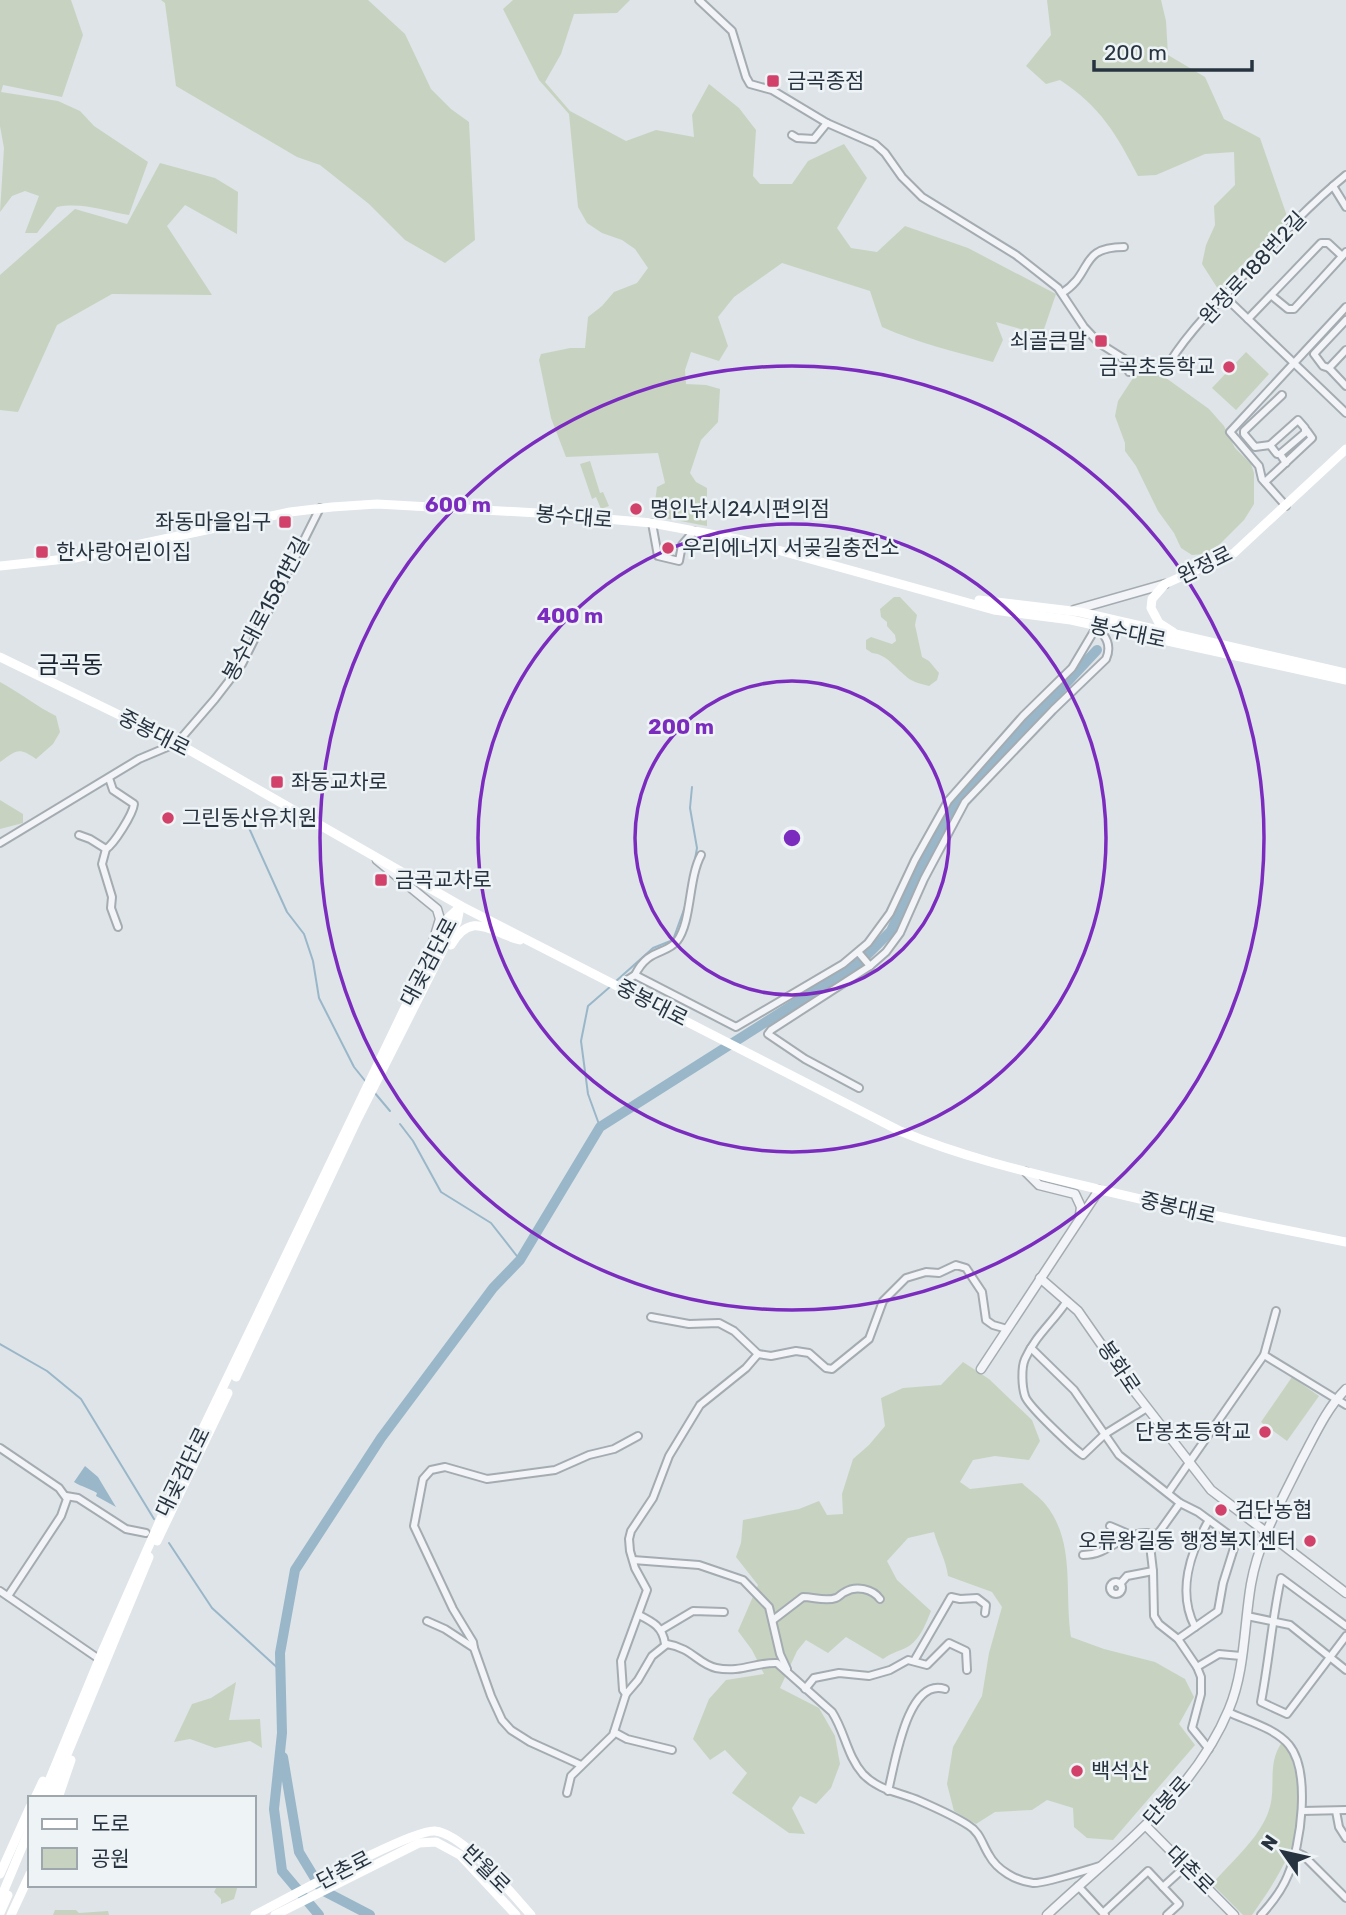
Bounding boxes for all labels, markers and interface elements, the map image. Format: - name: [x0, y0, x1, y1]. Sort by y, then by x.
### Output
- scale bar: [1094, 28, 1252, 72]
- text: 200 m: [1104, 40, 1167, 65]
- place label: 금곡종점: [787, 68, 864, 93]
- marker: 금곡종점: [765, 73, 781, 89]
- street label: 완정로188번2길: [1194, 206, 1311, 329]
- place label: 쇠골큰말: [1010, 328, 1087, 353]
- marker: 쇠골큰말: [1093, 333, 1109, 349]
- place label: 금곡초등학교: [1099, 354, 1215, 379]
- marker: 금곡초등학교: [1221, 359, 1237, 375]
- text: 600 m: [425, 492, 491, 517]
- place label: 명인낚시24시편의점: [650, 496, 830, 521]
- street label: 봉수대로: [534, 501, 614, 532]
- marker: 명인낚시24시편의점: [628, 501, 644, 517]
- place label: 좌동마을입구: [155, 509, 271, 534]
- marker: 좌동마을입구: [277, 514, 293, 530]
- street label: 봉수대로1581번길: [217, 532, 314, 685]
- place label: 우리에너지 서곶길충전소: [682, 535, 900, 560]
- place label: 한사랑어린이집: [56, 539, 191, 564]
- marker: 우리에너지 서곶길충전소: [660, 540, 676, 556]
- street label: 완정로: [1173, 541, 1236, 588]
- marker: 한사랑어린이집: [34, 544, 50, 560]
- text: 400 m: [537, 603, 603, 628]
- street label: 봉수대로: [1088, 612, 1168, 653]
- district label: 금곡동: [37, 651, 103, 679]
- street label: 중봉대로: [114, 704, 194, 761]
- text: 200 m: [648, 714, 714, 739]
- place label: 좌동교차로: [291, 769, 388, 794]
- marker: 좌동교차로: [269, 774, 285, 790]
- place label: 그린동산유치원: [182, 805, 317, 830]
- marker: 그린동산유치원: [160, 810, 176, 826]
- centre of rings: [780, 826, 804, 850]
- place label: 금곡교차로: [395, 867, 492, 892]
- marker: 금곡교차로: [373, 872, 389, 888]
- street label: 대곶검단로: [395, 913, 462, 1010]
- street label: 중봉대로: [612, 974, 692, 1031]
- street label: 중봉대로: [1138, 1187, 1219, 1228]
- street label: 봉화로: [1093, 1336, 1146, 1398]
- place label: 단봉초등학교: [1135, 1419, 1251, 1444]
- street label: 대곶검단로: [150, 1423, 215, 1521]
- marker: 단봉초등학교: [1257, 1424, 1273, 1440]
- place label: 검단농협: [1235, 1497, 1312, 1522]
- marker: 검단농협: [1213, 1502, 1229, 1518]
- place label: 오류왕길동 행정복지센터: [1078, 1528, 1296, 1553]
- marker: 오류왕길동 행정복지센터: [1302, 1533, 1318, 1549]
- place label: 백석산: [1091, 1758, 1149, 1783]
- marker: 백석산: [1069, 1763, 1085, 1779]
- street label: 단봉로: [1138, 1771, 1195, 1831]
- legend: [28, 1796, 256, 1887]
- text: 도로: [91, 1811, 130, 1836]
- north arrow: [1248, 1817, 1318, 1887]
- text: N: [1256, 1831, 1283, 1855]
- street label: 반월로: [457, 1839, 516, 1898]
- street label: 대촌로: [1161, 1840, 1220, 1899]
- street label: 단촌로: [312, 1845, 375, 1894]
- text: 공원: [91, 1846, 130, 1871]

